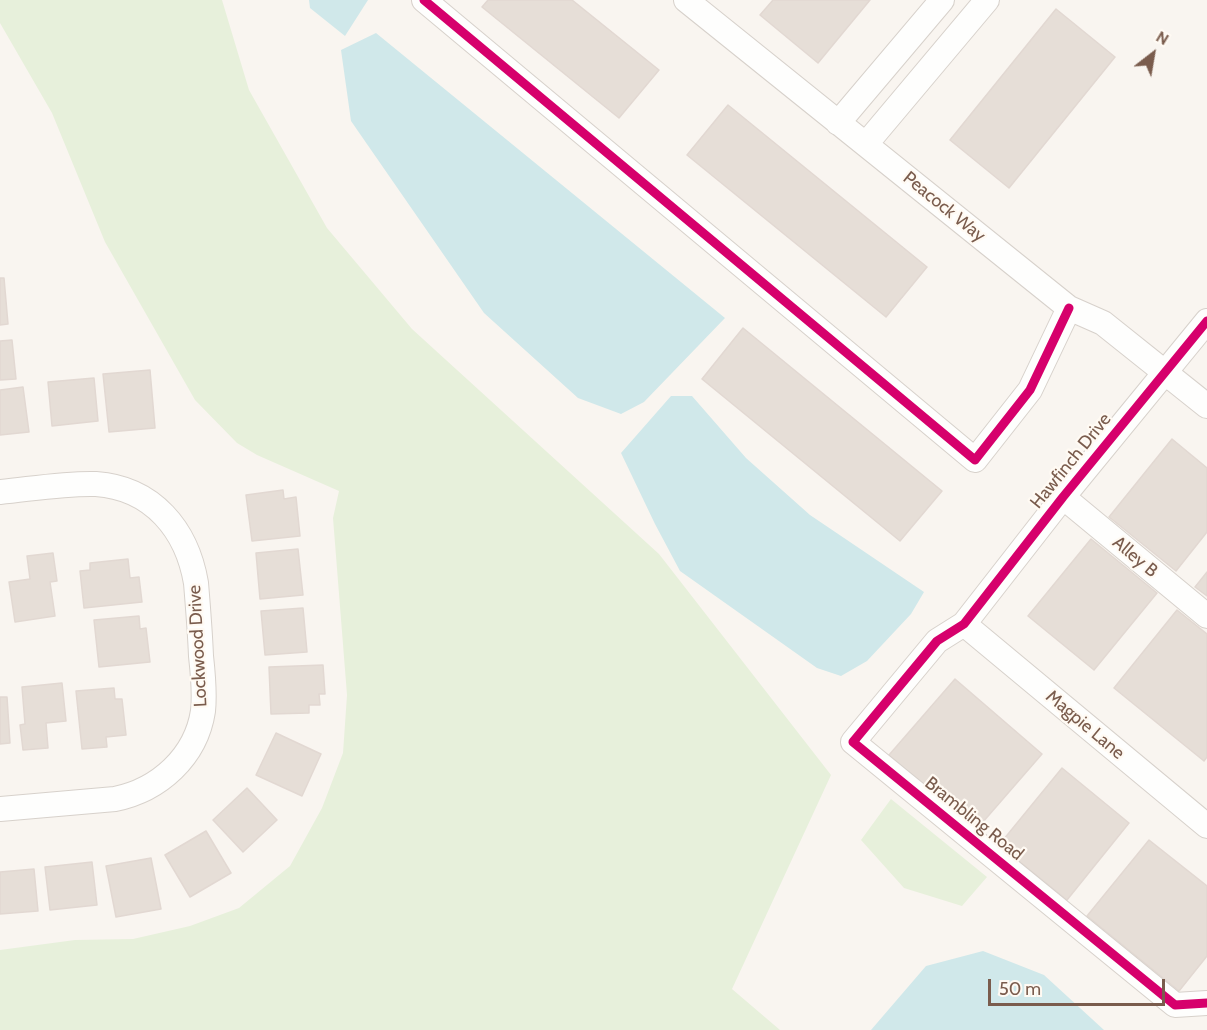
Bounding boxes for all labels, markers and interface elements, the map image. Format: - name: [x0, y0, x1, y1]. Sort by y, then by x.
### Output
- north arrow: [1123, 24, 1183, 84]
- text: N: [1153, 27, 1172, 49]
- street label: Peacock Way: [898, 167, 990, 247]
- street label: Hawfinch Drive: [1026, 409, 1116, 513]
- street label: Alley B: [1108, 532, 1162, 582]
- street label: Lockwood Drive: [184, 584, 212, 708]
- street label: Magpie Lane: [1041, 686, 1129, 764]
- street label: Brambling Road: [920, 773, 1028, 865]
- scale bar: [991, 967, 1168, 1005]
- text: 50 m: [999, 978, 1041, 1000]

